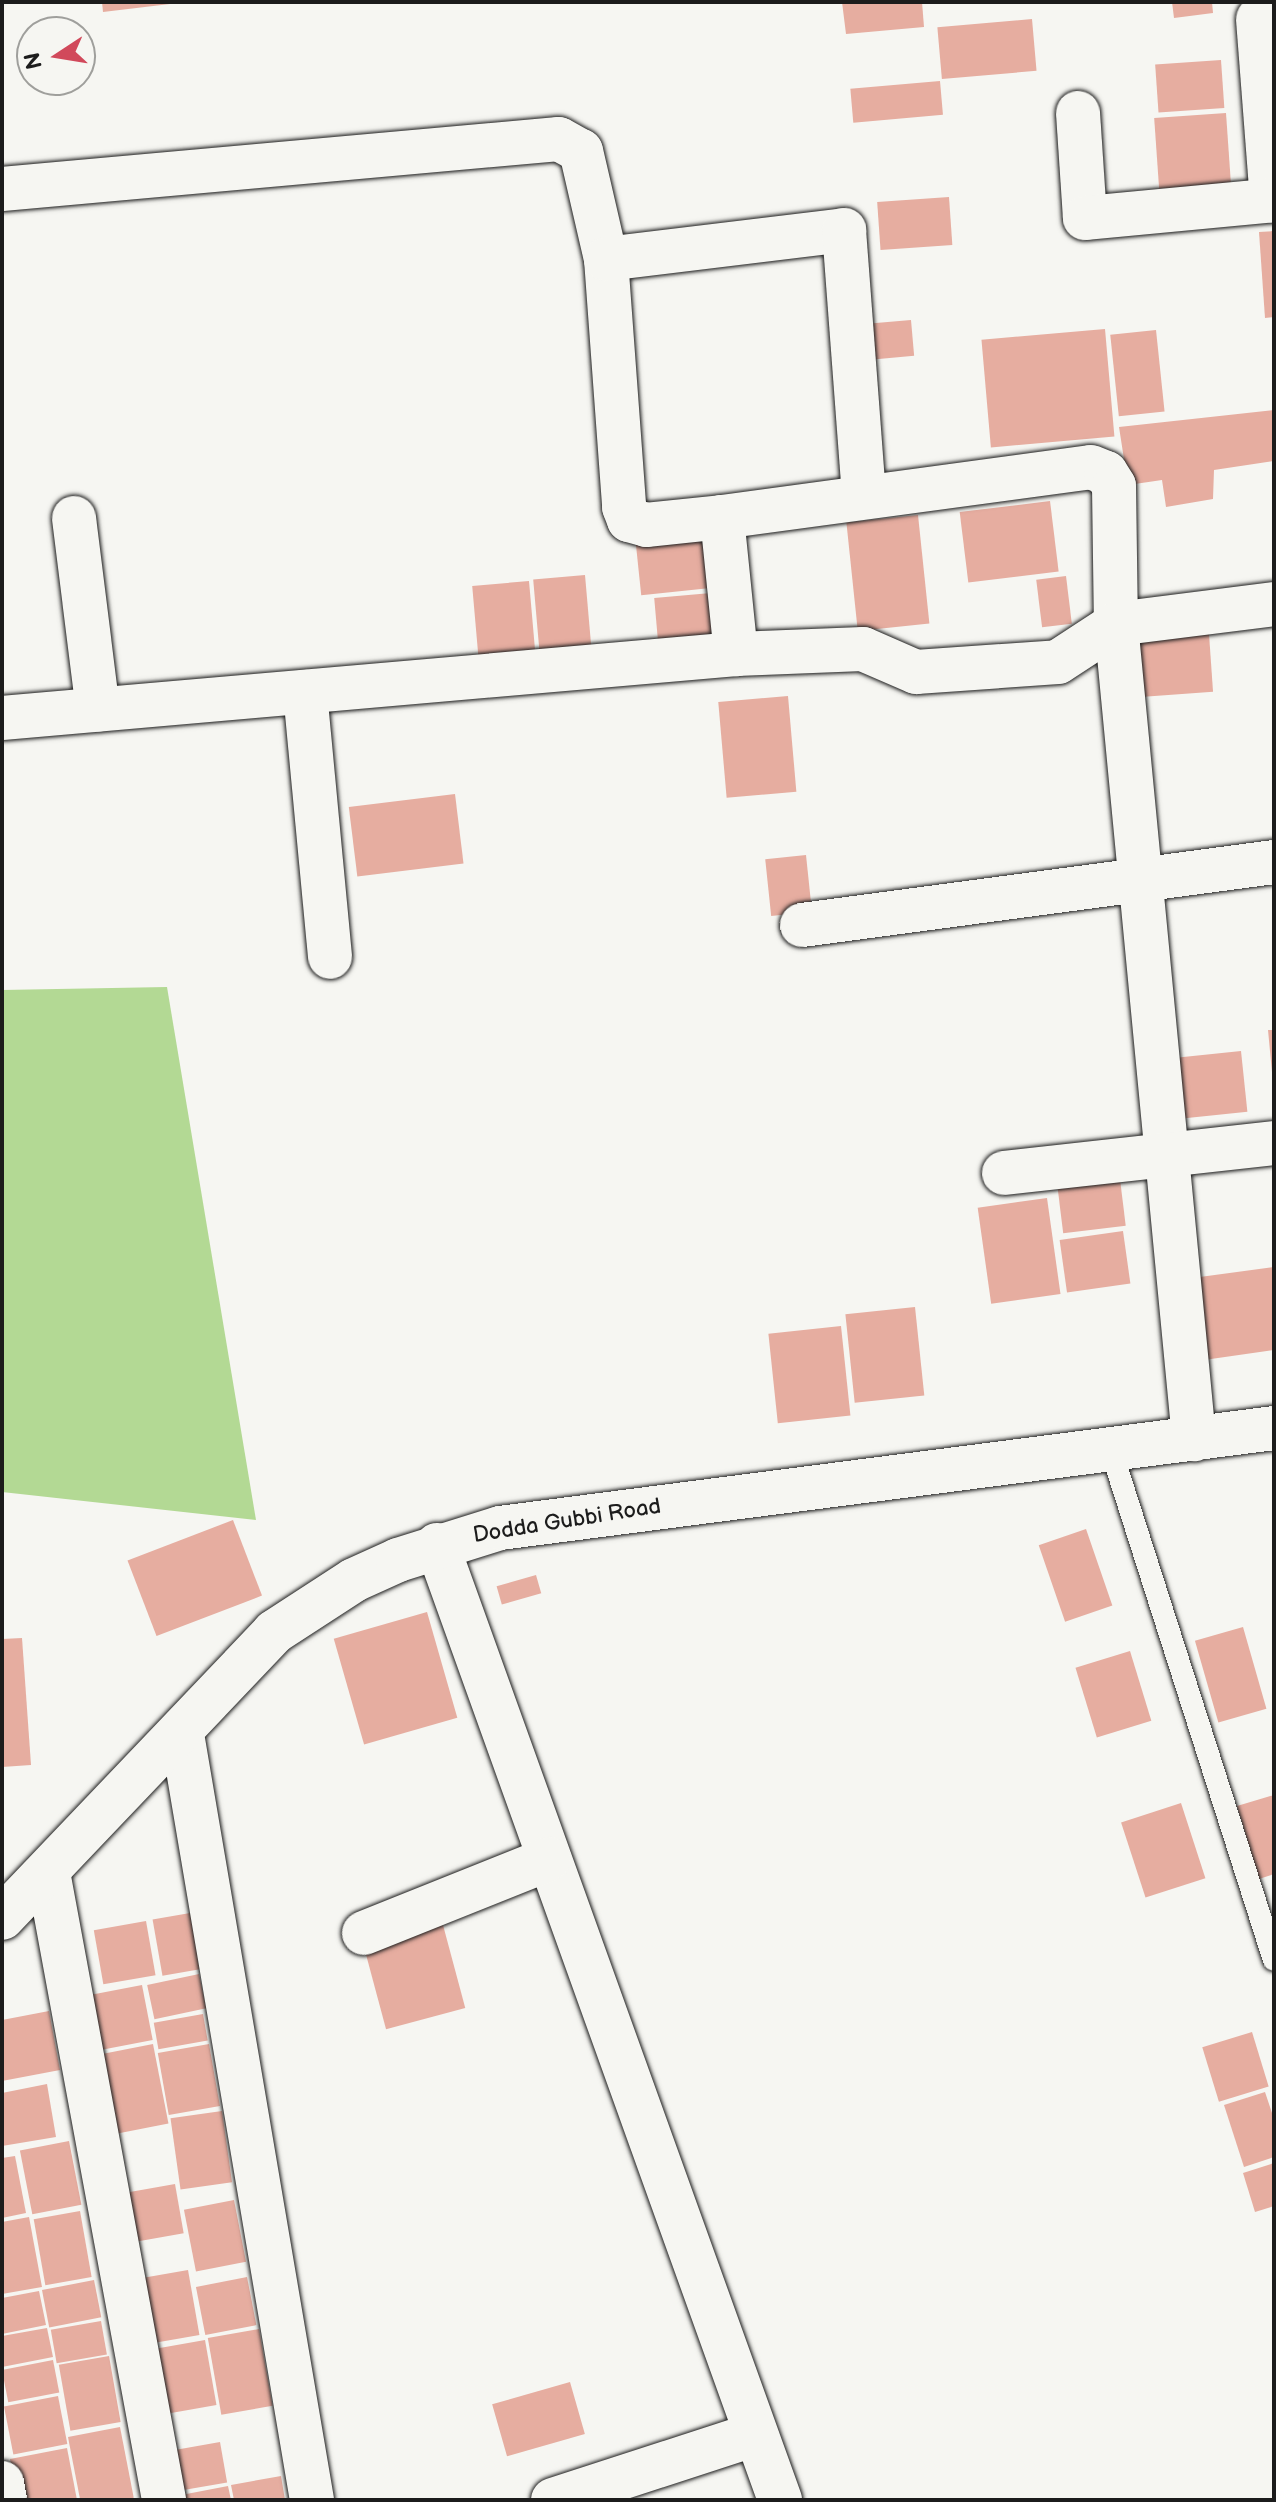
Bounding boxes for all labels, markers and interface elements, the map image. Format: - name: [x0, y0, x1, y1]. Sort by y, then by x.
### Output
- north arrow: [16, 16, 96, 96]
- text: N: [19, 50, 49, 72]
- street label: Dodda Gubbi Road: [471, 1493, 663, 1549]

